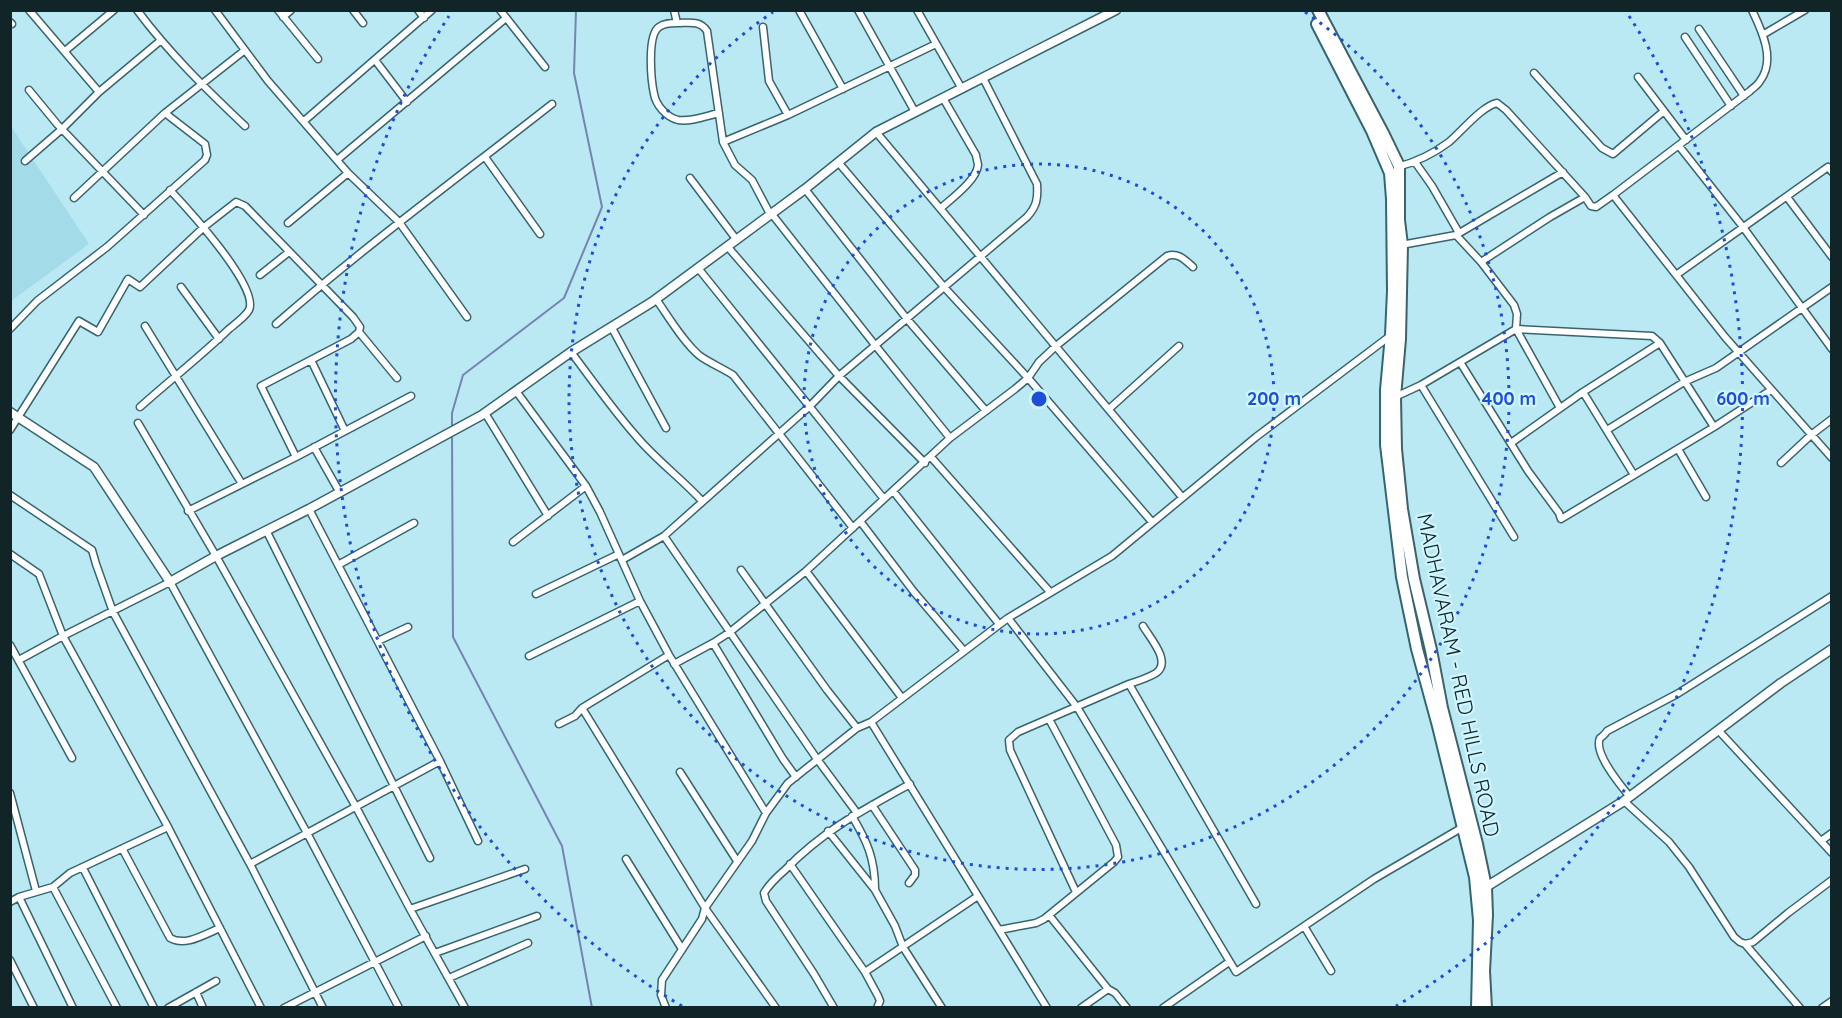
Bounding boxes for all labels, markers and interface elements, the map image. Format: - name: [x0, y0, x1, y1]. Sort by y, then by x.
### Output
- text: 200 m: [1247, 387, 1301, 410]
- text: 400 m: [1482, 387, 1536, 410]
- text: 600 m: [1716, 387, 1770, 410]
- centre of rings: [1029, 389, 1049, 409]
- street label: MADHAVARAM - RED HILLS ROAD: [1412, 511, 1506, 839]

